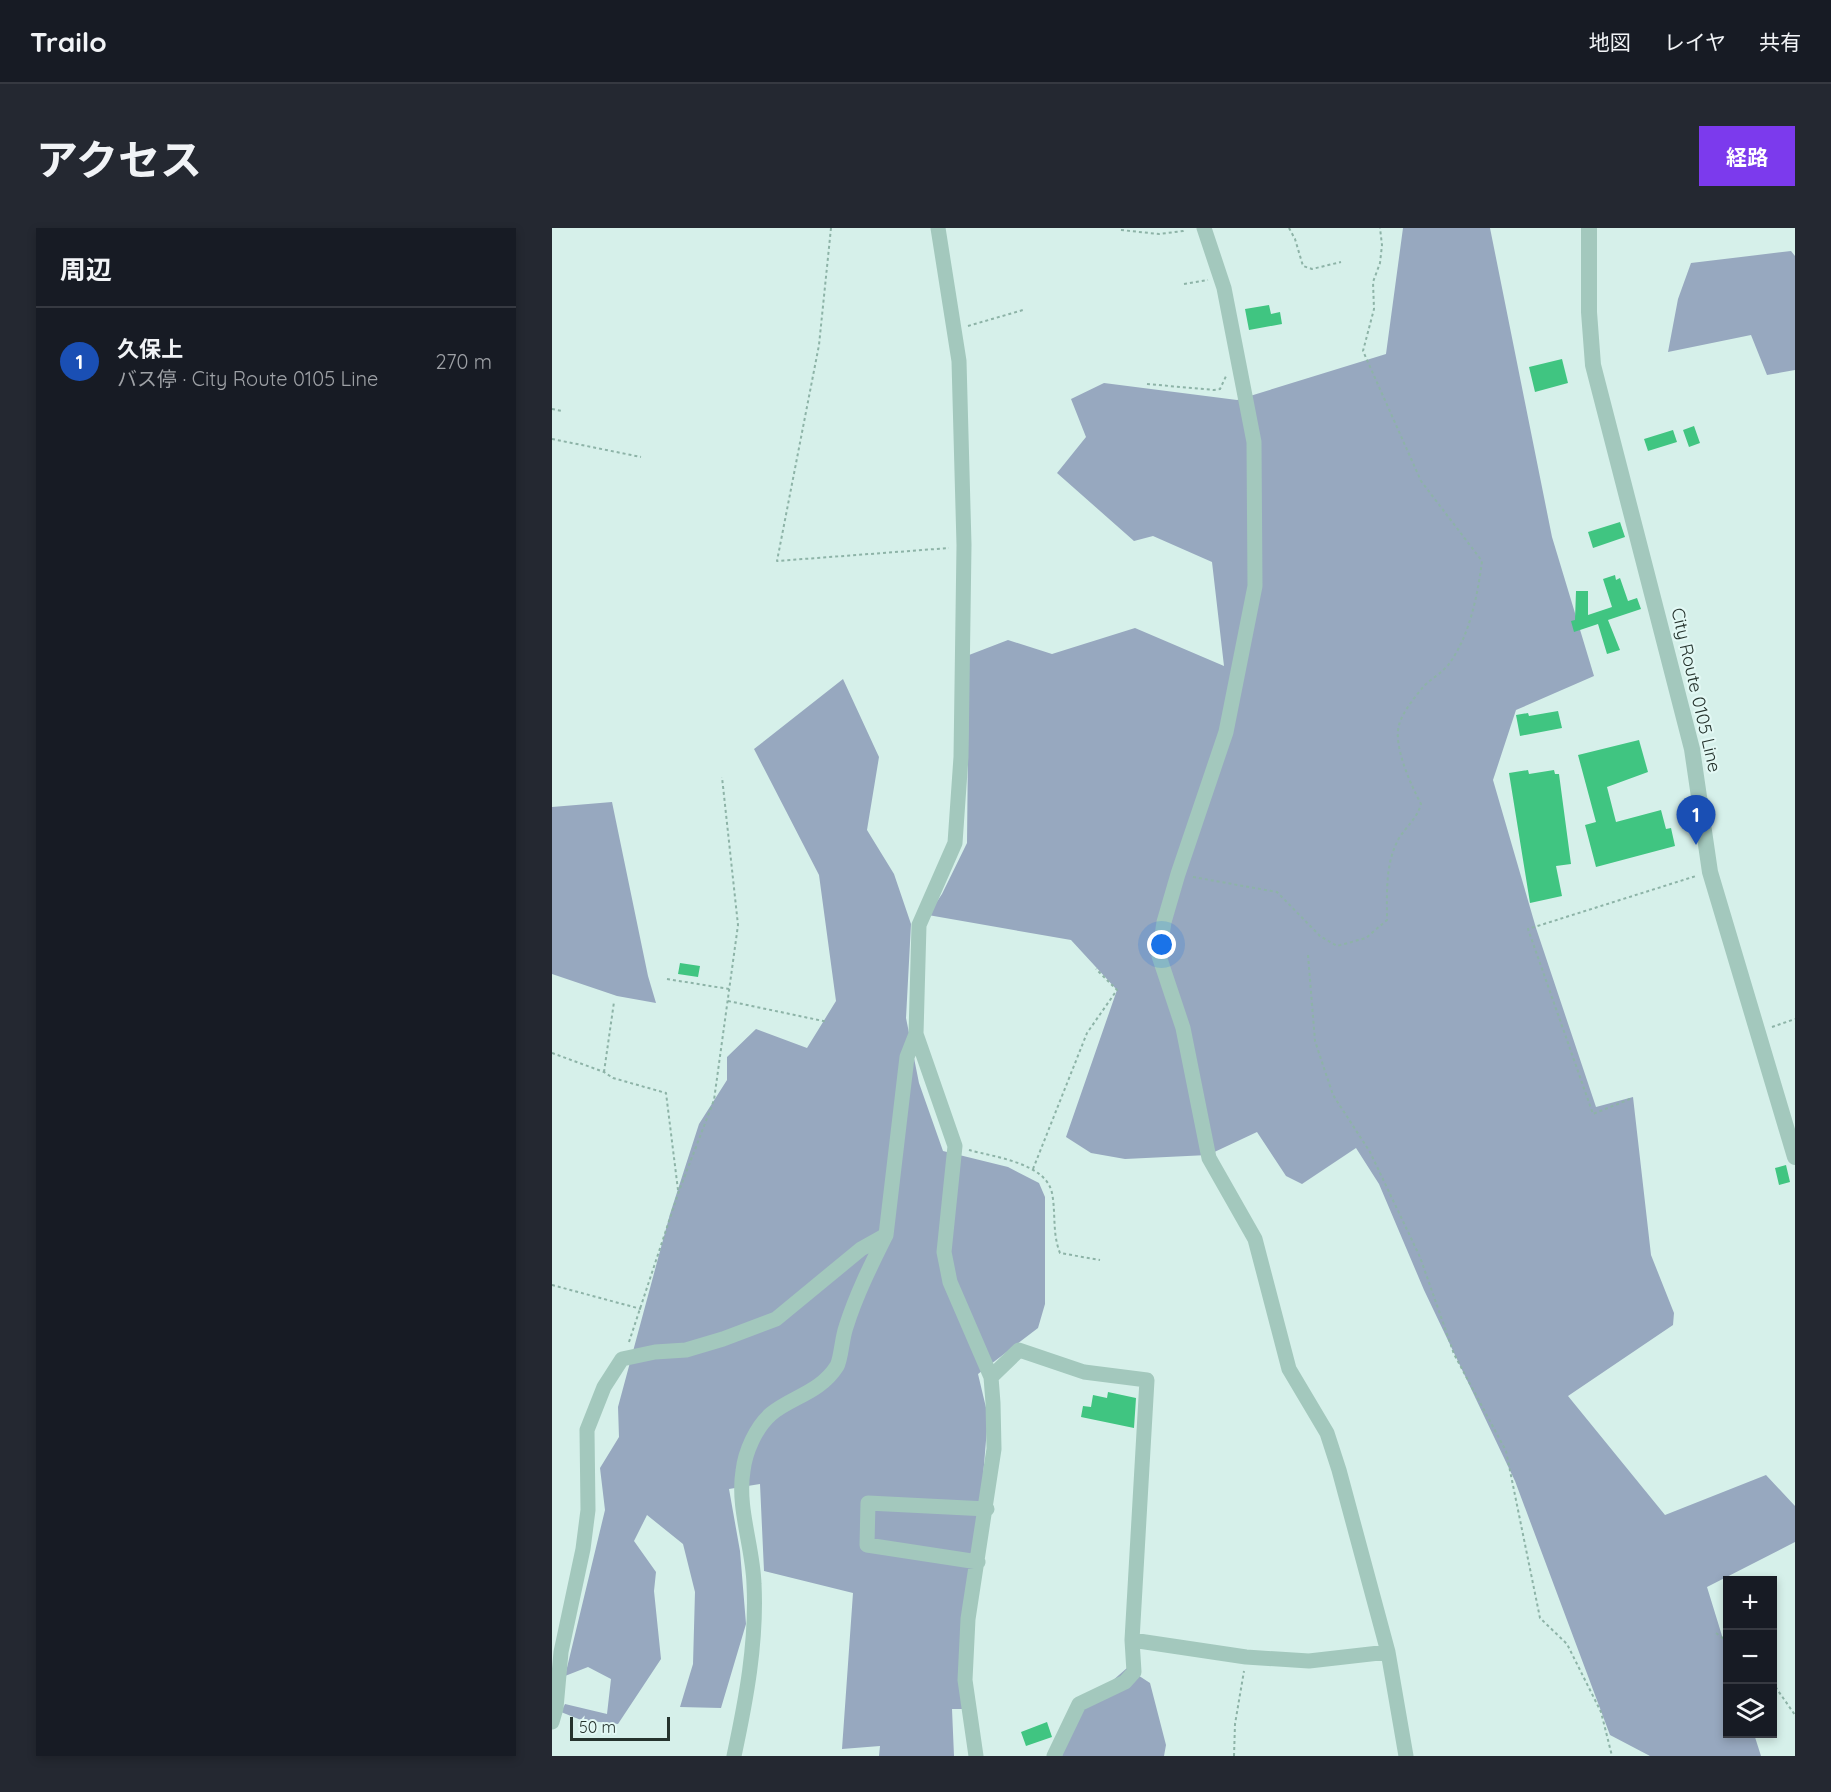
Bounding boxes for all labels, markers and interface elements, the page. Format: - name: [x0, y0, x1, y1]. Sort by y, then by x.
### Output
- text: Trailo: [30, 24, 107, 59]
- text: 地図: [1589, 29, 1631, 55]
- text: レイヤ: [1664, 29, 1726, 55]
- text: 共有: [1759, 29, 1801, 55]
- button: 経路: [1699, 126, 1795, 186]
- text: アクセス: [36, 133, 202, 186]
- text: 周辺: [60, 253, 112, 286]
- text: 久保上: [117, 335, 183, 363]
- text: 1: [76, 349, 83, 374]
- text: 270 m: [435, 349, 492, 374]
- text: バス停 · City Route 0105 Line: [117, 366, 378, 391]
- street label: City Route 0105 Line: [1666, 606, 1727, 774]
- pin: 1: [1676, 796, 1716, 845]
- your location: [1147, 930, 1176, 959]
- map controls: [1723, 1576, 1777, 1738]
- button: +: [1723, 1576, 1777, 1630]
- button: −: [1723, 1630, 1777, 1684]
- button: layers: [1723, 1684, 1777, 1738]
- scale bar: [570, 1714, 670, 1742]
- text: 50 m: [579, 1717, 616, 1737]

